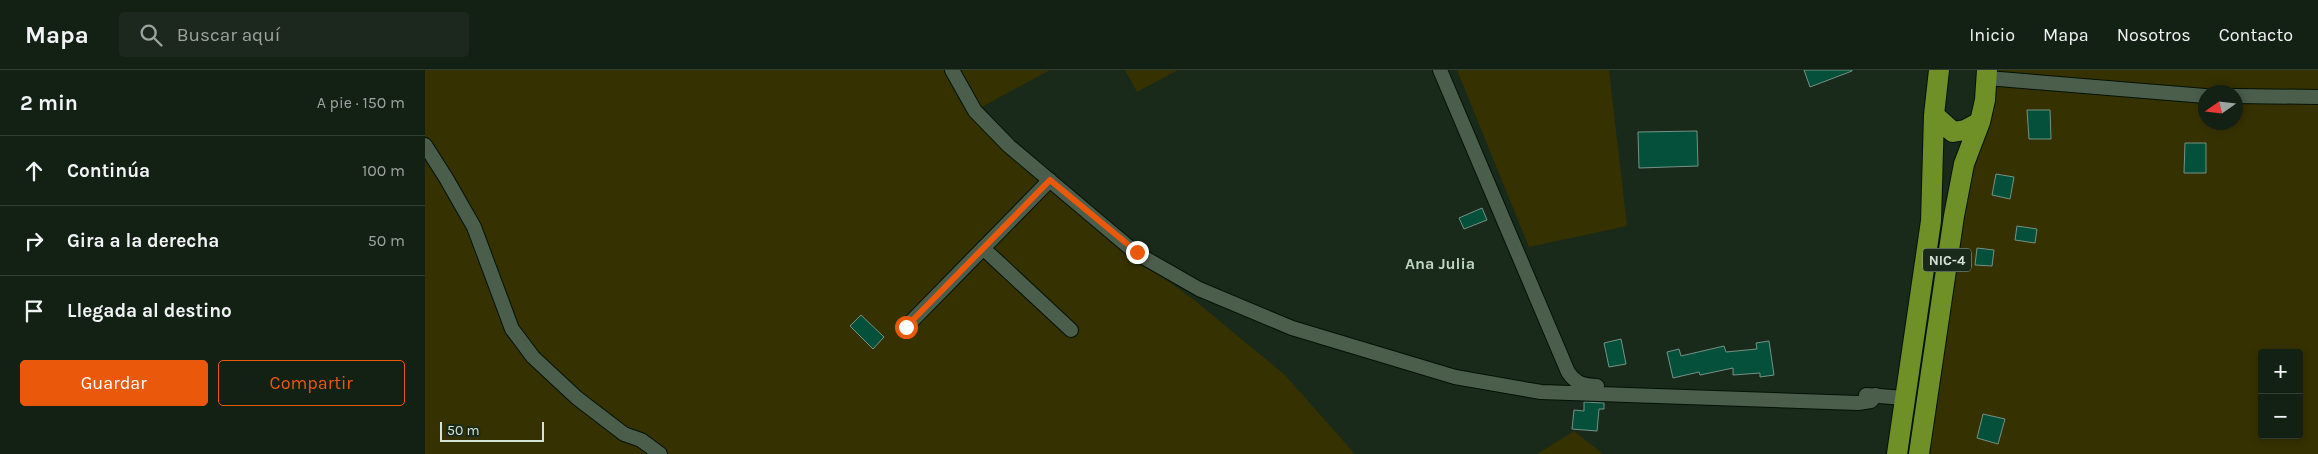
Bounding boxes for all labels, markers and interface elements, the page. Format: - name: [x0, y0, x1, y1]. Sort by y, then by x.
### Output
- search box: [119, 12, 469, 57]
- text: Mapa: [25, 21, 89, 49]
- icon: search: [137, 21, 165, 49]
- text: Buscar aquí: [177, 24, 280, 46]
- text: Inicio: [1969, 24, 2015, 46]
- text: Mapa: [2043, 24, 2089, 46]
- text: Nosotros: [2117, 24, 2191, 46]
- text: Contacto: [2219, 24, 2293, 46]
- north arrow: [2198, 85, 2243, 130]
- text: 2 min: [20, 91, 78, 115]
- text: A pie · 150 m: [317, 93, 405, 112]
- icon: ahead: [20, 157, 48, 185]
- text: Continúa: [67, 160, 150, 182]
- text: 100 m: [362, 161, 405, 180]
- icon: right: [20, 227, 48, 255]
- text: Gira a la derecha: [67, 230, 219, 252]
- text: 50 m: [368, 231, 405, 250]
- route end: [1126, 241, 1149, 264]
- road number: NIC-4: [1923, 248, 1971, 272]
- district label: Ana Julia: [1405, 254, 1475, 273]
- icon: arrive: [20, 297, 48, 325]
- text: Llegada al destino: [67, 300, 232, 322]
- route start: [895, 316, 918, 339]
- map controls: [2258, 349, 2303, 439]
- button: +: [2258, 349, 2303, 394]
- button: Guardar: [20, 360, 208, 406]
- button: Compartir: [218, 360, 405, 406]
- button: −: [2258, 394, 2303, 439]
- scale bar: [440, 419, 544, 442]
- text: 50 m: [447, 422, 480, 439]

